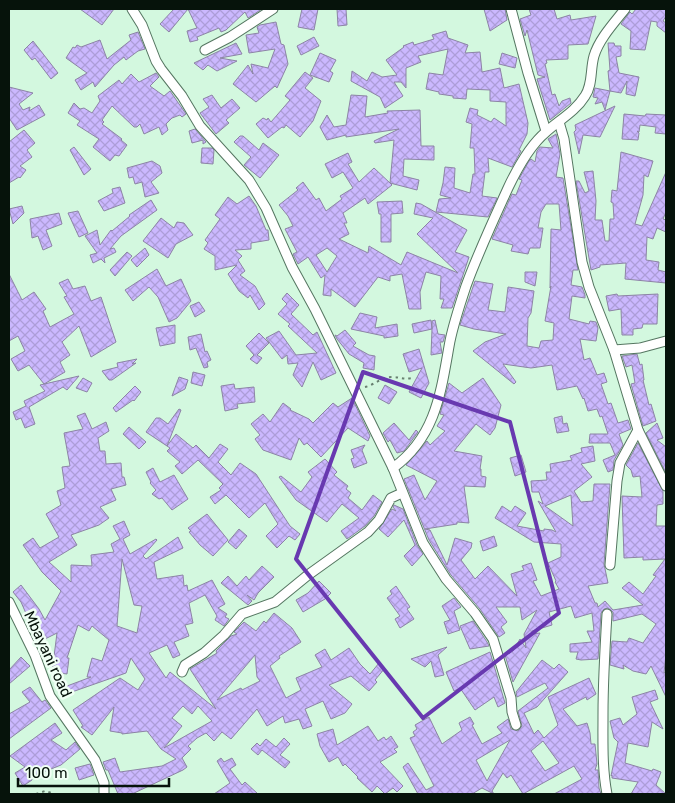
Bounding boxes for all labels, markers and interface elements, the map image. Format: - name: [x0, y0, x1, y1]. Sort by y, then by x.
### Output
- street label: Mbayani road: [20, 608, 76, 700]
- scale bar: [18, 756, 169, 788]
- text: 100 m: [25, 764, 67, 782]

